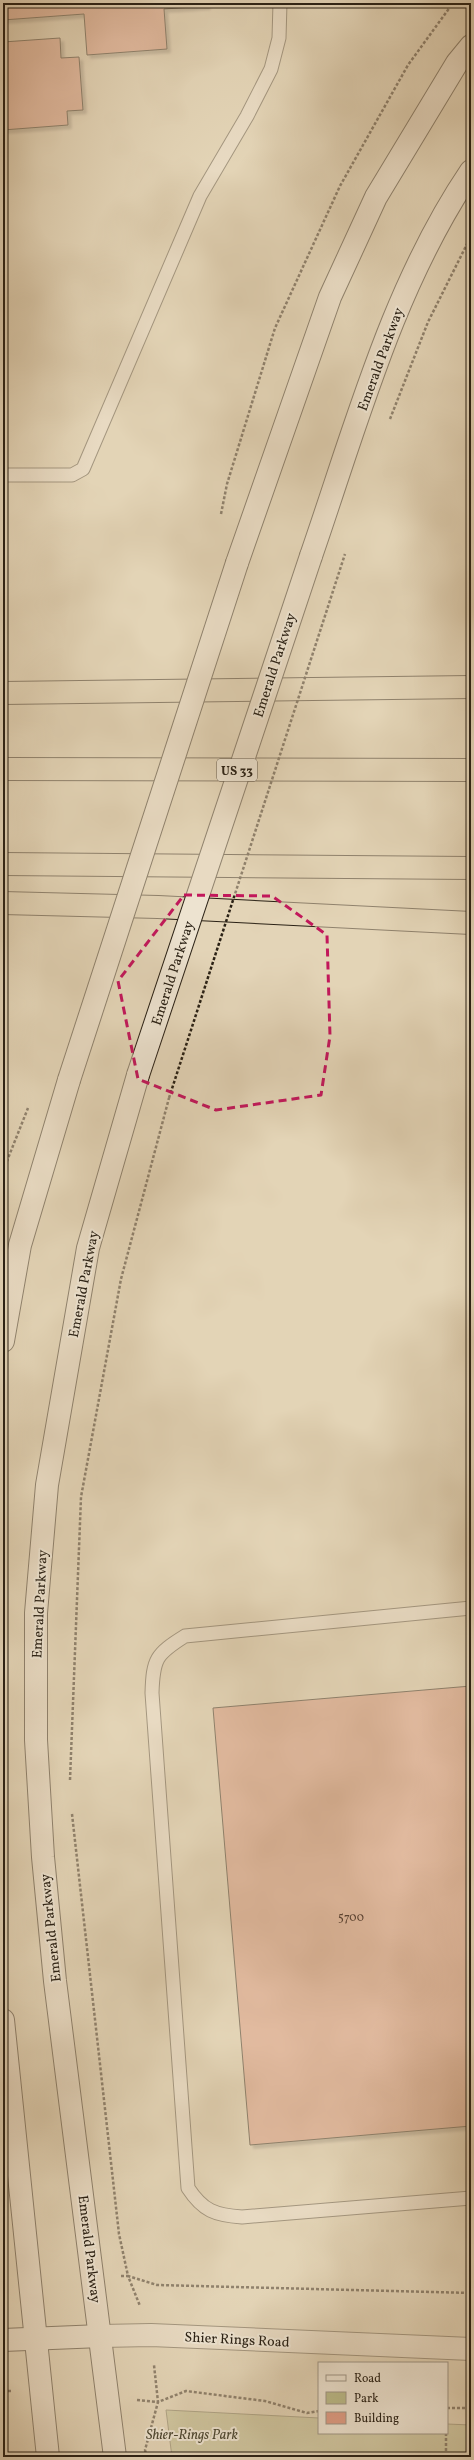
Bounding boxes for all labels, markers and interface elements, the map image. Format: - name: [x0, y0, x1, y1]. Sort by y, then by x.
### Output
- street label: Emerald Parkway: [354, 305, 409, 414]
- street label: Emerald Parkway: [250, 610, 301, 720]
- road number: US 33: [217, 759, 257, 781]
- street label: Emerald Parkway: [148, 918, 199, 1028]
- street label: Emerald Parkway: [65, 1229, 104, 1339]
- street label: Emerald Parkway: [28, 1549, 53, 1659]
- street label: Emerald Parkway: [36, 1872, 67, 1983]
- house number: 5700: [338, 1910, 364, 1926]
- street label: Emerald Parkway: [72, 2194, 105, 2305]
- street label: Shier Rings Road: [184, 2328, 290, 2353]
- legend: [318, 2362, 448, 2434]
- text: Road: [354, 2371, 381, 2387]
- text: Park: [354, 2391, 379, 2407]
- text: Building: [354, 2411, 399, 2427]
- park label: Shier-Rings Park: [146, 2426, 239, 2445]

